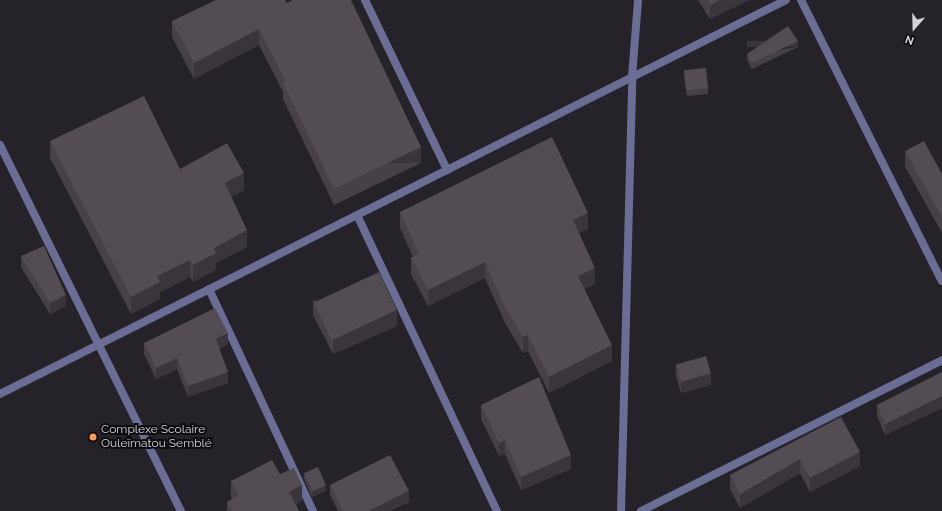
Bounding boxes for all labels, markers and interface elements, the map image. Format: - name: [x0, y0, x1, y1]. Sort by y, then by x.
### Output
- north arrow: [894, 8, 934, 48]
- text: N: [904, 32, 916, 47]
- place label: Complexe Scolaire Ouleïmatou Semblé: [101, 423, 212, 451]
- marker: Complexe Scolaire Ouleïmatou Semblé: [88, 432, 98, 442]

